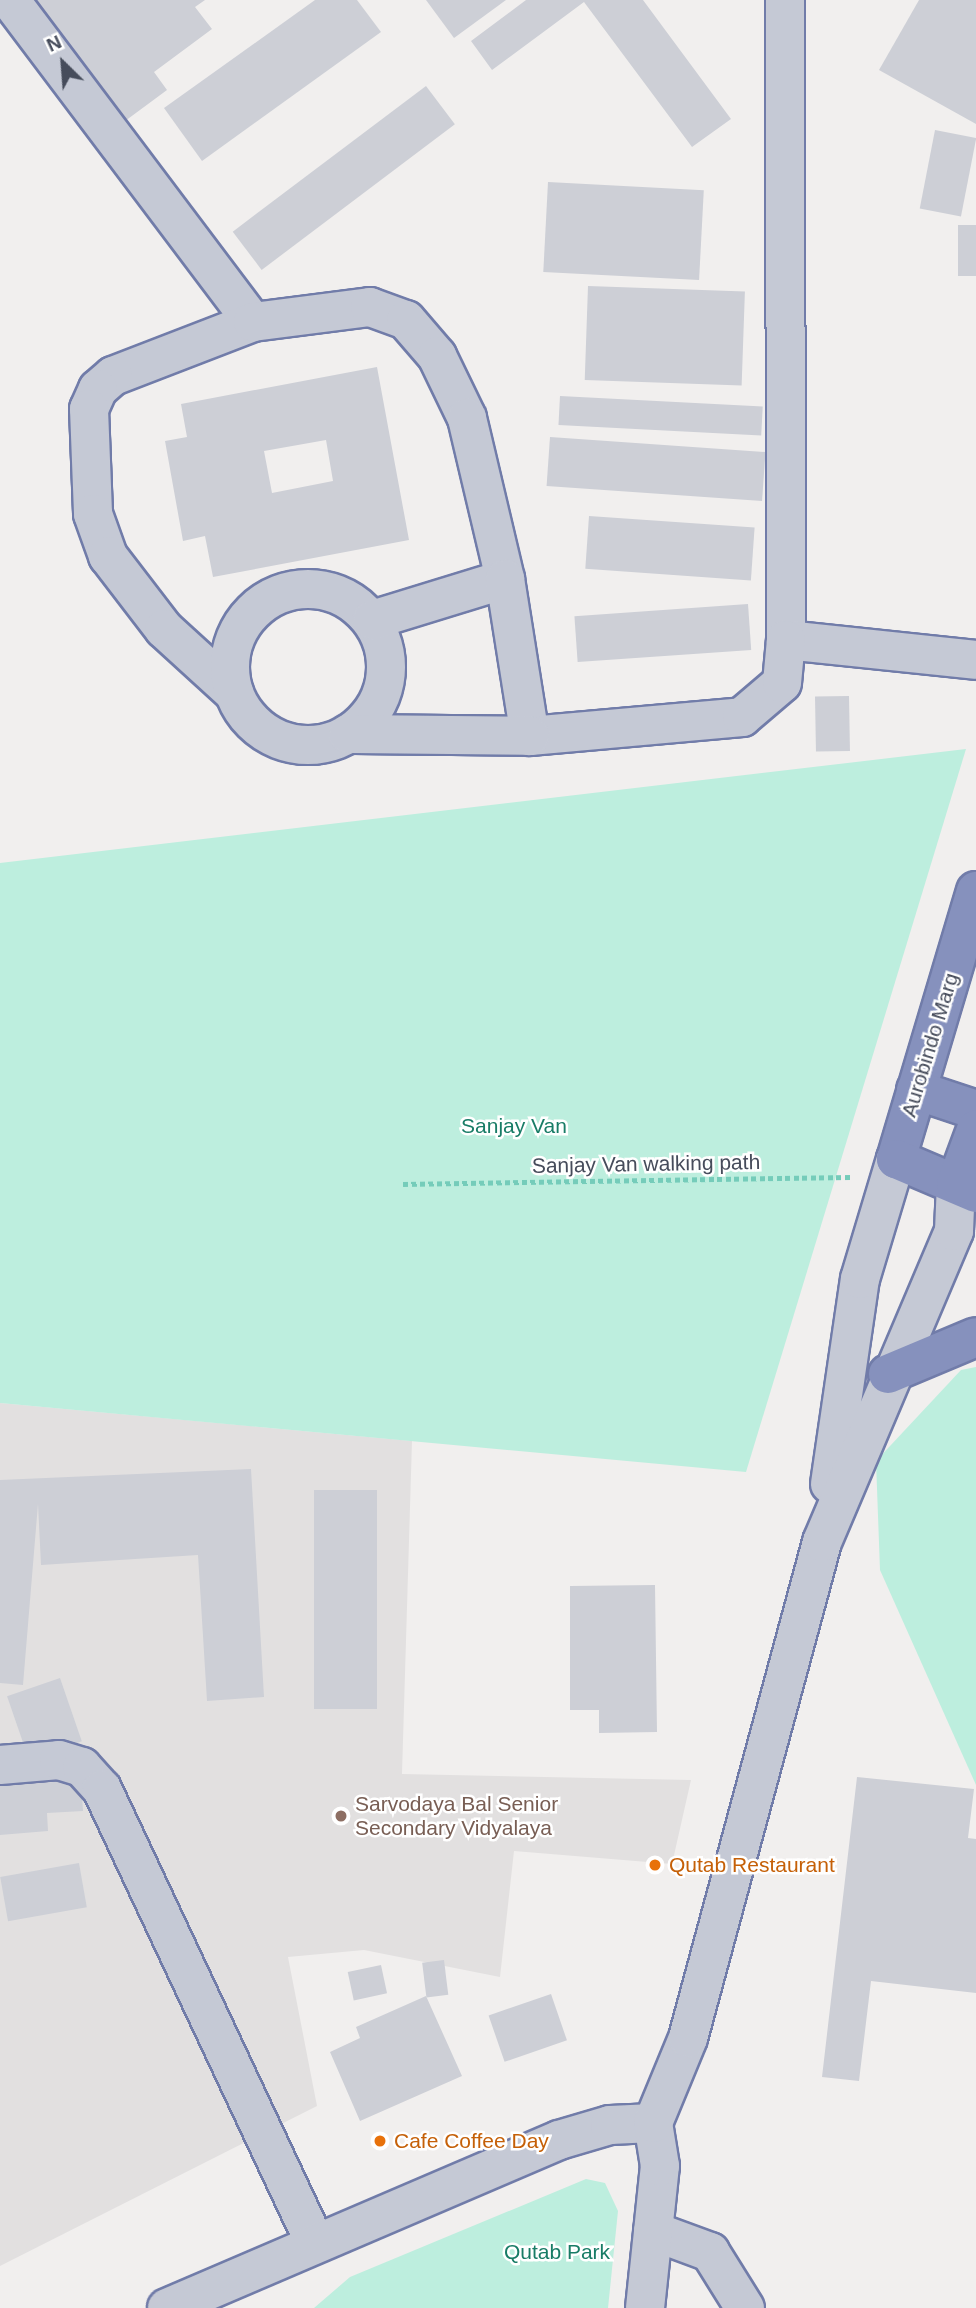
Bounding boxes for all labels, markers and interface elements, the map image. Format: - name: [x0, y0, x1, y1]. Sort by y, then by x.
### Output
- north arrow: [28, 28, 98, 98]
- text: N: [43, 31, 65, 56]
- street label: Aurobindo Marg: [896, 970, 964, 1120]
- park label: Sanjay Van: [461, 1113, 567, 1139]
- street label: Sanjay Van walking path: [532, 1149, 760, 1179]
- place label: Sarvodaya Bal Senior Secondary Vidyalaya: [355, 1791, 558, 1841]
- marker: Sarvodaya Bal Senior Secondary Vidyalaya: [333, 1808, 349, 1824]
- place label: Qutab Restaurant: [669, 1852, 835, 1878]
- marker: Qutab Restaurant: [647, 1857, 663, 1873]
- place label: Cafe Coffee Day: [394, 2128, 549, 2154]
- marker: Cafe Coffee Day: [372, 2133, 388, 2149]
- park label: Qutab Park: [504, 2239, 610, 2265]

